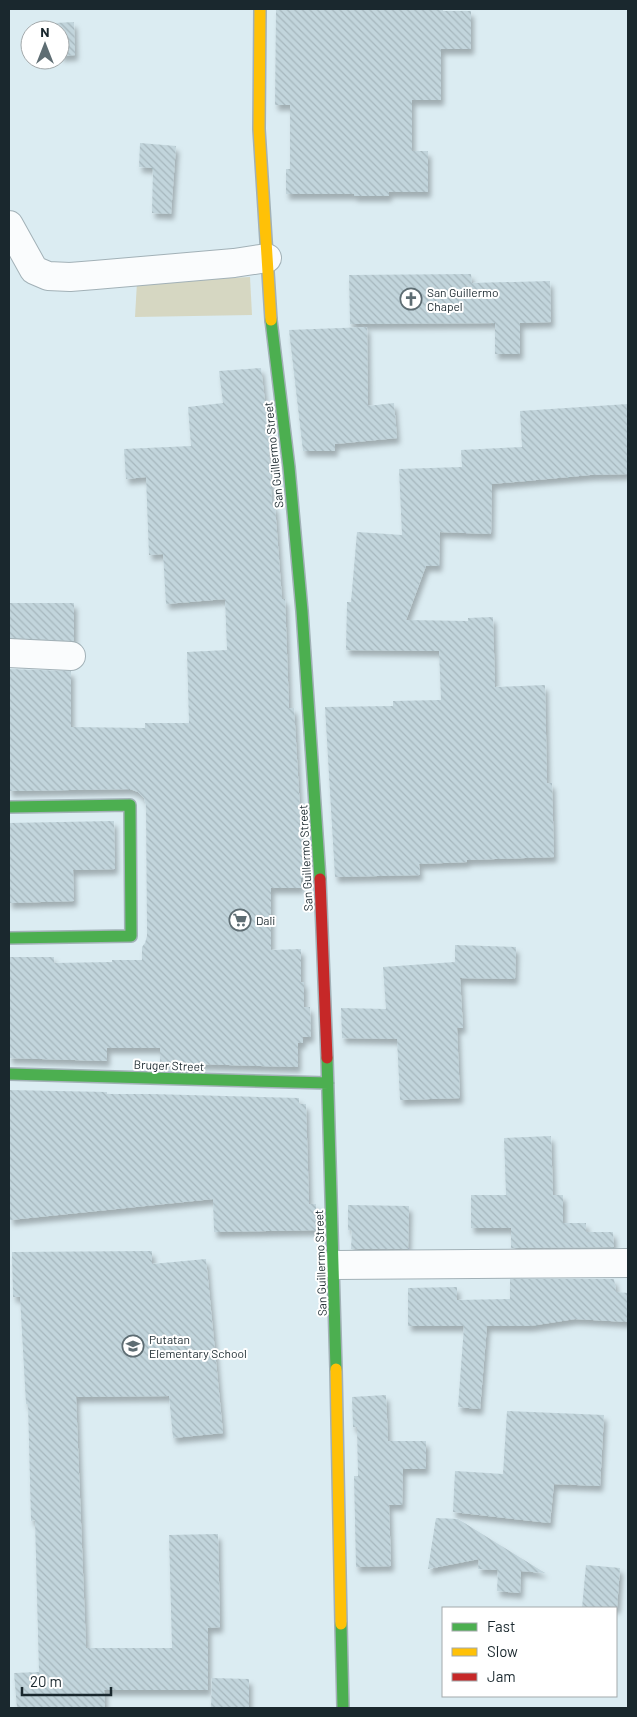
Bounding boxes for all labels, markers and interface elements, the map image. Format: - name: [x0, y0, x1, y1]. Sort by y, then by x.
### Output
- north arrow: [20, 20, 70, 70]
- text: N: [40, 23, 50, 40]
- place label: San Guillermo Chapel: [427, 285, 499, 313]
- church icon: San Guillermo Chapel: [399, 287, 423, 311]
- street label: San Guillermo Street: [260, 401, 286, 509]
- street label: San Guillermo Street: [295, 804, 315, 912]
- supermarket icon: Dali: [228, 908, 252, 932]
- place label: Dali: [256, 913, 275, 927]
- street label: Bruger Street: [133, 1057, 205, 1073]
- street label: San Guillermo Street: [311, 1209, 329, 1317]
- place label: Putatan Elementary School: [149, 1332, 247, 1360]
- school or university icon: Putatan Elementary School: [121, 1334, 145, 1358]
- legend: [442, 1607, 617, 1697]
- text: Fast: [487, 1617, 515, 1635]
- text: Slow: [487, 1642, 518, 1660]
- scale bar: [22, 1664, 111, 1696]
- text: Jam: [487, 1667, 516, 1685]
- text: 20 m: [30, 1672, 62, 1690]

